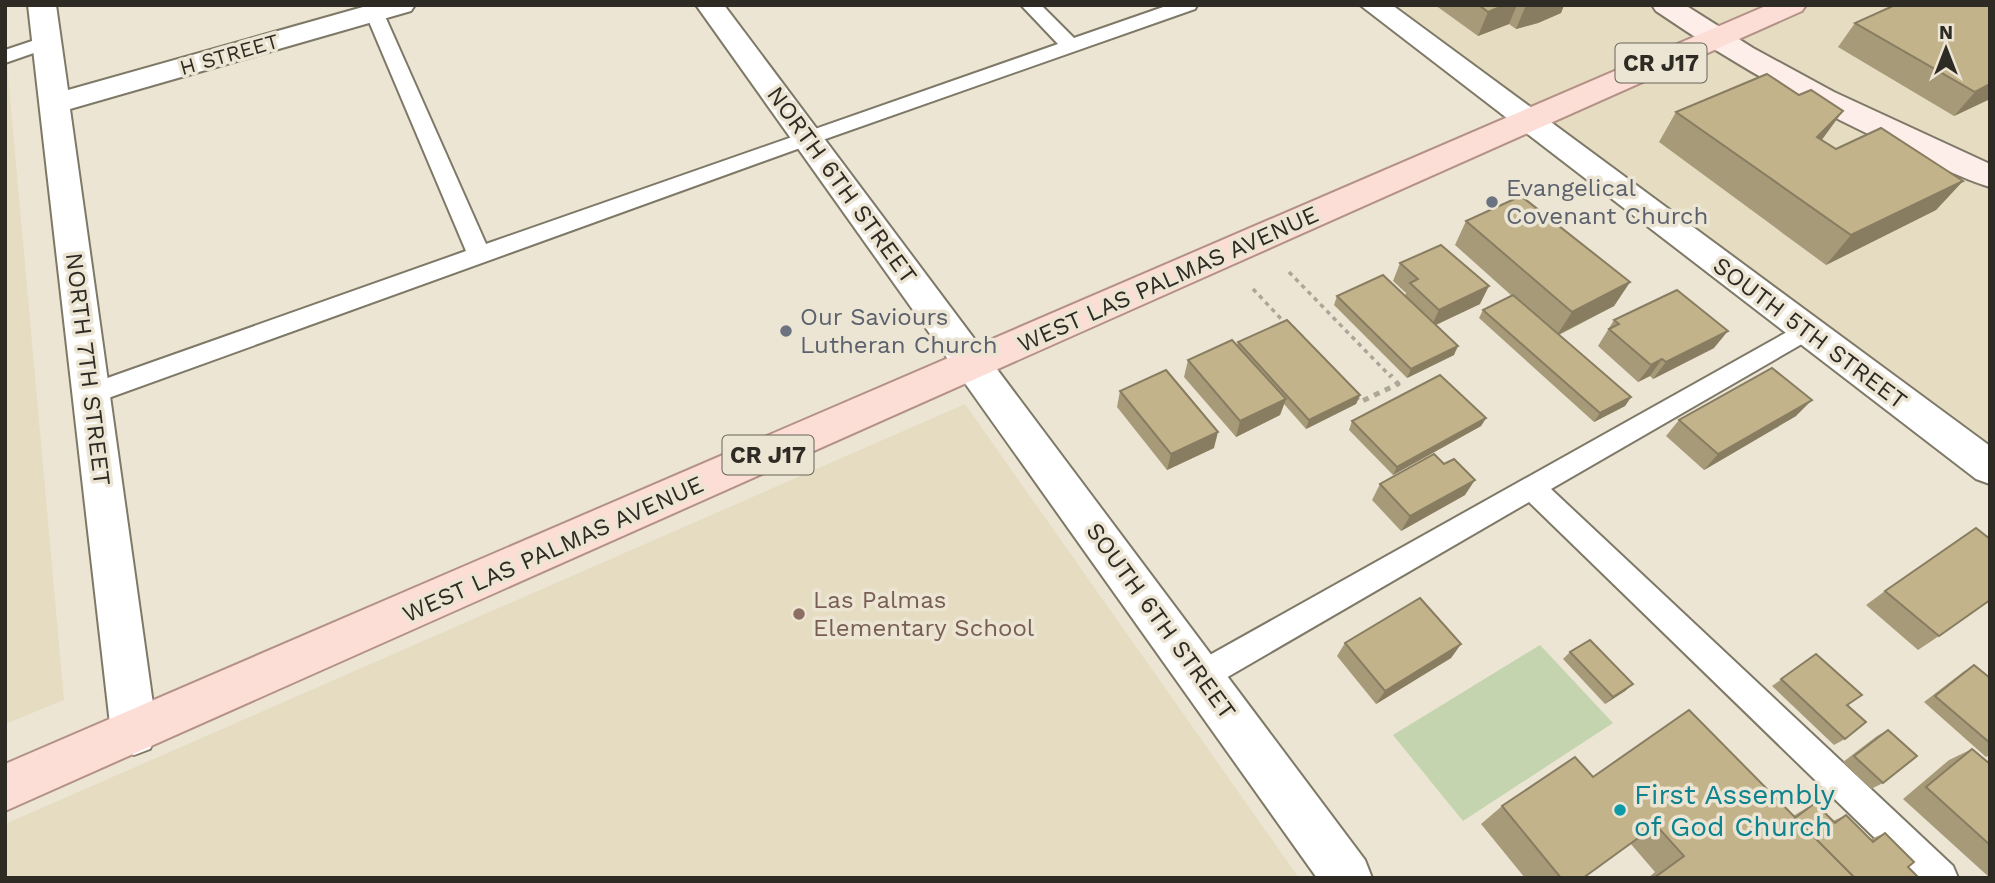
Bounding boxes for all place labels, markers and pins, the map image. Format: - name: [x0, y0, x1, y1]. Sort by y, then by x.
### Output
- place label: Evangelical Covenant Church: [1506, 174, 1708, 230]
- marker: Evangelical Covenant Church: [1484, 194, 1500, 210]
- place label: Our Saviours Lutheran Church: [800, 303, 998, 359]
- marker: Our Saviours Lutheran Church: [778, 323, 794, 339]
- place label: Las Palmas Elementary School: [813, 586, 1035, 642]
- marker: Las Palmas Elementary School: [791, 606, 807, 622]
- place label: First Assembly of God Church: [1634, 778, 1835, 843]
- marker: First Assembly of God Church: [1612, 802, 1628, 818]

